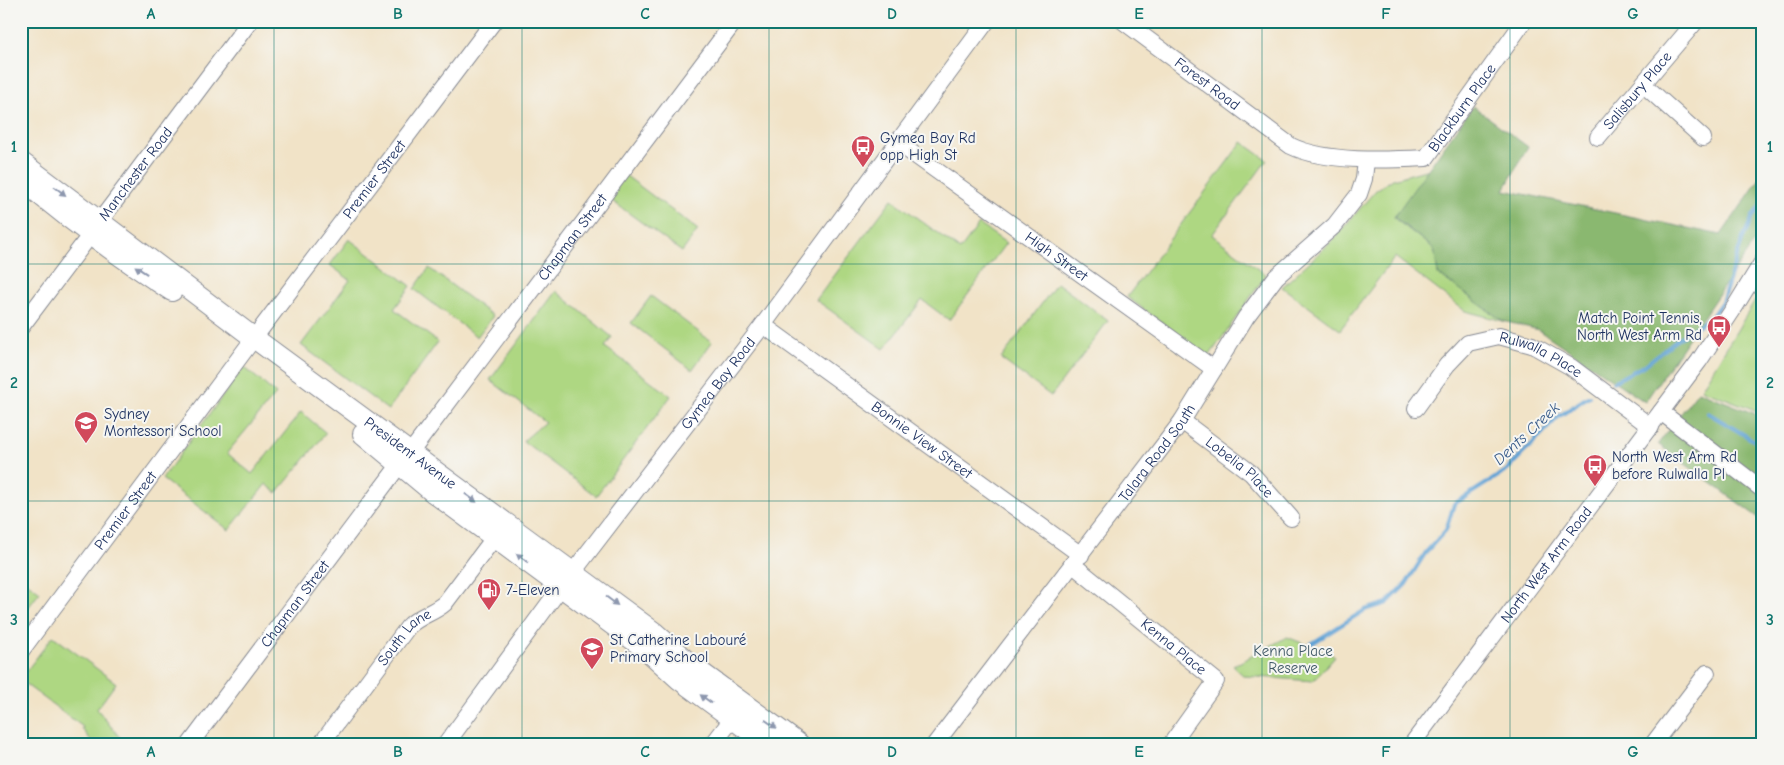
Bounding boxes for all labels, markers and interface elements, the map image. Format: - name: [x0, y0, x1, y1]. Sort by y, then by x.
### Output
- text: A: [147, 5, 156, 23]
- text: B: [393, 5, 403, 23]
- text: C: [640, 5, 650, 23]
- text: D: [887, 5, 897, 23]
- text: E: [1134, 5, 1144, 23]
- text: F: [1381, 5, 1391, 23]
- text: G: [1627, 5, 1639, 23]
- street label: Salisbury Place: [1599, 47, 1676, 133]
- street label: Forest Road: [1171, 54, 1243, 114]
- street label: Blackburn Place: [1424, 60, 1500, 155]
- street label: Manchester Road: [94, 123, 176, 224]
- place label: Gymea Bay Rd opp High St: [880, 129, 976, 164]
- bus stop icon: Gymea Bay Rd opp High St: [850, 134, 876, 168]
- street label: Premier Street: [339, 136, 410, 222]
- text: 1: [11, 138, 17, 156]
- text: 1: [1767, 138, 1773, 156]
- one-way arrow: [53, 186, 66, 197]
- street label: Chapman Street: [534, 190, 611, 284]
- street label: High Street: [1022, 228, 1092, 285]
- one-way arrow: [134, 266, 148, 275]
- place label: Match Point Tennis, North West Arm Rd: [1577, 309, 1702, 344]
- bus stop icon: Match Point Tennis, North West Arm Rd: [1706, 314, 1732, 348]
- street label: Rulwalla Place: [1497, 328, 1586, 382]
- street label: Gymea Bay Road: [677, 334, 759, 433]
- text: 2: [10, 374, 18, 392]
- text: 2: [1766, 374, 1774, 392]
- street label: Bonnie View Street: [868, 397, 976, 483]
- water label: Dents Creek: [1490, 399, 1563, 469]
- street label: Talara Road South: [1115, 401, 1199, 505]
- place label: Sydney Montessori School: [104, 405, 222, 440]
- school or university icon: Sydney Montessori School: [73, 410, 99, 444]
- street label: President Avenue: [361, 413, 460, 493]
- street label: Lobelia Place: [1202, 433, 1278, 502]
- place label: North West Arm Rd before Rulwalla Pl: [1612, 448, 1737, 483]
- bus stop icon: North West Arm Rd before Rulwalla Pl: [1582, 453, 1608, 487]
- street label: Premier Street: [90, 467, 161, 553]
- one-way arrow: [464, 493, 478, 503]
- street label: North West Arm Road: [1497, 503, 1596, 626]
- one-way arrow: [516, 553, 529, 564]
- street label: Chapman Street: [257, 556, 334, 651]
- fuel station icon: 7-Eleven: [476, 577, 502, 611]
- place label: 7-Eleven: [506, 581, 560, 599]
- one-way arrow: [605, 595, 618, 606]
- street label: South Lane: [373, 604, 434, 669]
- text: 3: [10, 611, 18, 629]
- text: 3: [1766, 611, 1774, 629]
- street label: Kenna Place: [1137, 615, 1211, 679]
- place label: St Catherine Labouré Primary School: [610, 631, 747, 666]
- school or university icon: St Catherine Labouré Primary School: [579, 636, 605, 670]
- park label: Kenna Place Reserve: [1253, 642, 1333, 677]
- one-way arrow: [699, 694, 713, 704]
- one-way arrow: [764, 719, 778, 729]
- text: A: [147, 743, 156, 761]
- text: B: [393, 743, 403, 761]
- text: C: [640, 743, 650, 761]
- text: D: [887, 743, 897, 761]
- text: E: [1134, 743, 1144, 761]
- text: F: [1381, 743, 1391, 761]
- text: G: [1627, 743, 1639, 761]

